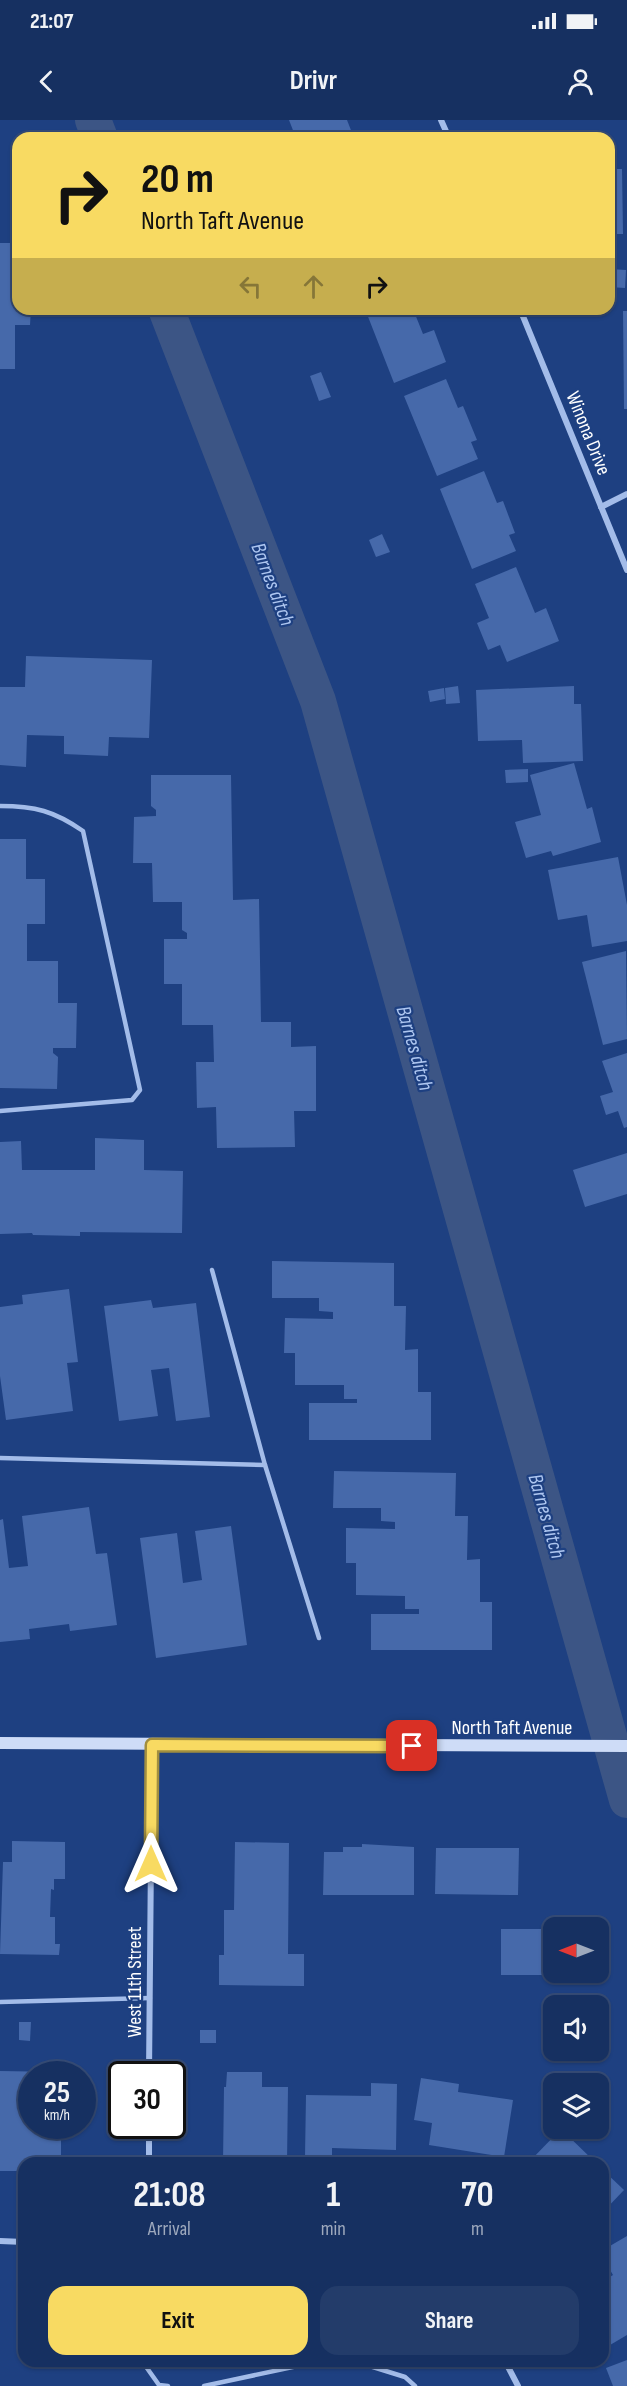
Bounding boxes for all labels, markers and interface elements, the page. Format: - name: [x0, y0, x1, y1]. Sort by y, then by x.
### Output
- text: 21:07: [30, 8, 73, 35]
- icon: back: [30, 65, 63, 98]
- text: Drivr: [290, 65, 337, 97]
- icon: person: [564, 65, 597, 98]
- text: 20 m: [141, 154, 214, 205]
- icon: right: [42, 156, 120, 234]
- text: North Taft Avenue: [141, 205, 304, 237]
- icon: left: [234, 270, 267, 303]
- icon: ahead: [297, 270, 330, 303]
- icon: right: [360, 270, 393, 303]
- street label: Winona Drive: [560, 388, 616, 479]
- water label: Barnes ditch: [245, 539, 300, 629]
- water label: Barnes ditch: [391, 1003, 439, 1093]
- water label: Barnes ditch: [523, 1471, 571, 1561]
- street label: North Taft Avenue: [452, 1716, 572, 1740]
- pin: [386, 1720, 437, 1771]
- icon: arrive: [395, 1729, 428, 1762]
- position arrow: [119, 1832, 183, 1896]
- north arrow: [543, 1917, 609, 1983]
- map controls: [543, 1917, 609, 2139]
- street label: West 11th Street: [123, 1926, 147, 2038]
- button: sound: [543, 1995, 609, 2061]
- speed limit sign: 30: [108, 2061, 186, 2139]
- button: layers: [543, 2073, 609, 2139]
- text: 25: [44, 2075, 70, 2111]
- text: km/h: [44, 2106, 70, 2125]
- text: 21:08: [133, 2174, 205, 2217]
- text: 1: [326, 2174, 340, 2217]
- text: 70: [461, 2174, 494, 2217]
- text: Arrival: [148, 2217, 191, 2241]
- text: min: [321, 2217, 346, 2241]
- text: m: [471, 2217, 484, 2241]
- button: Exit: [48, 2286, 308, 2355]
- button: Share: [320, 2286, 579, 2355]

